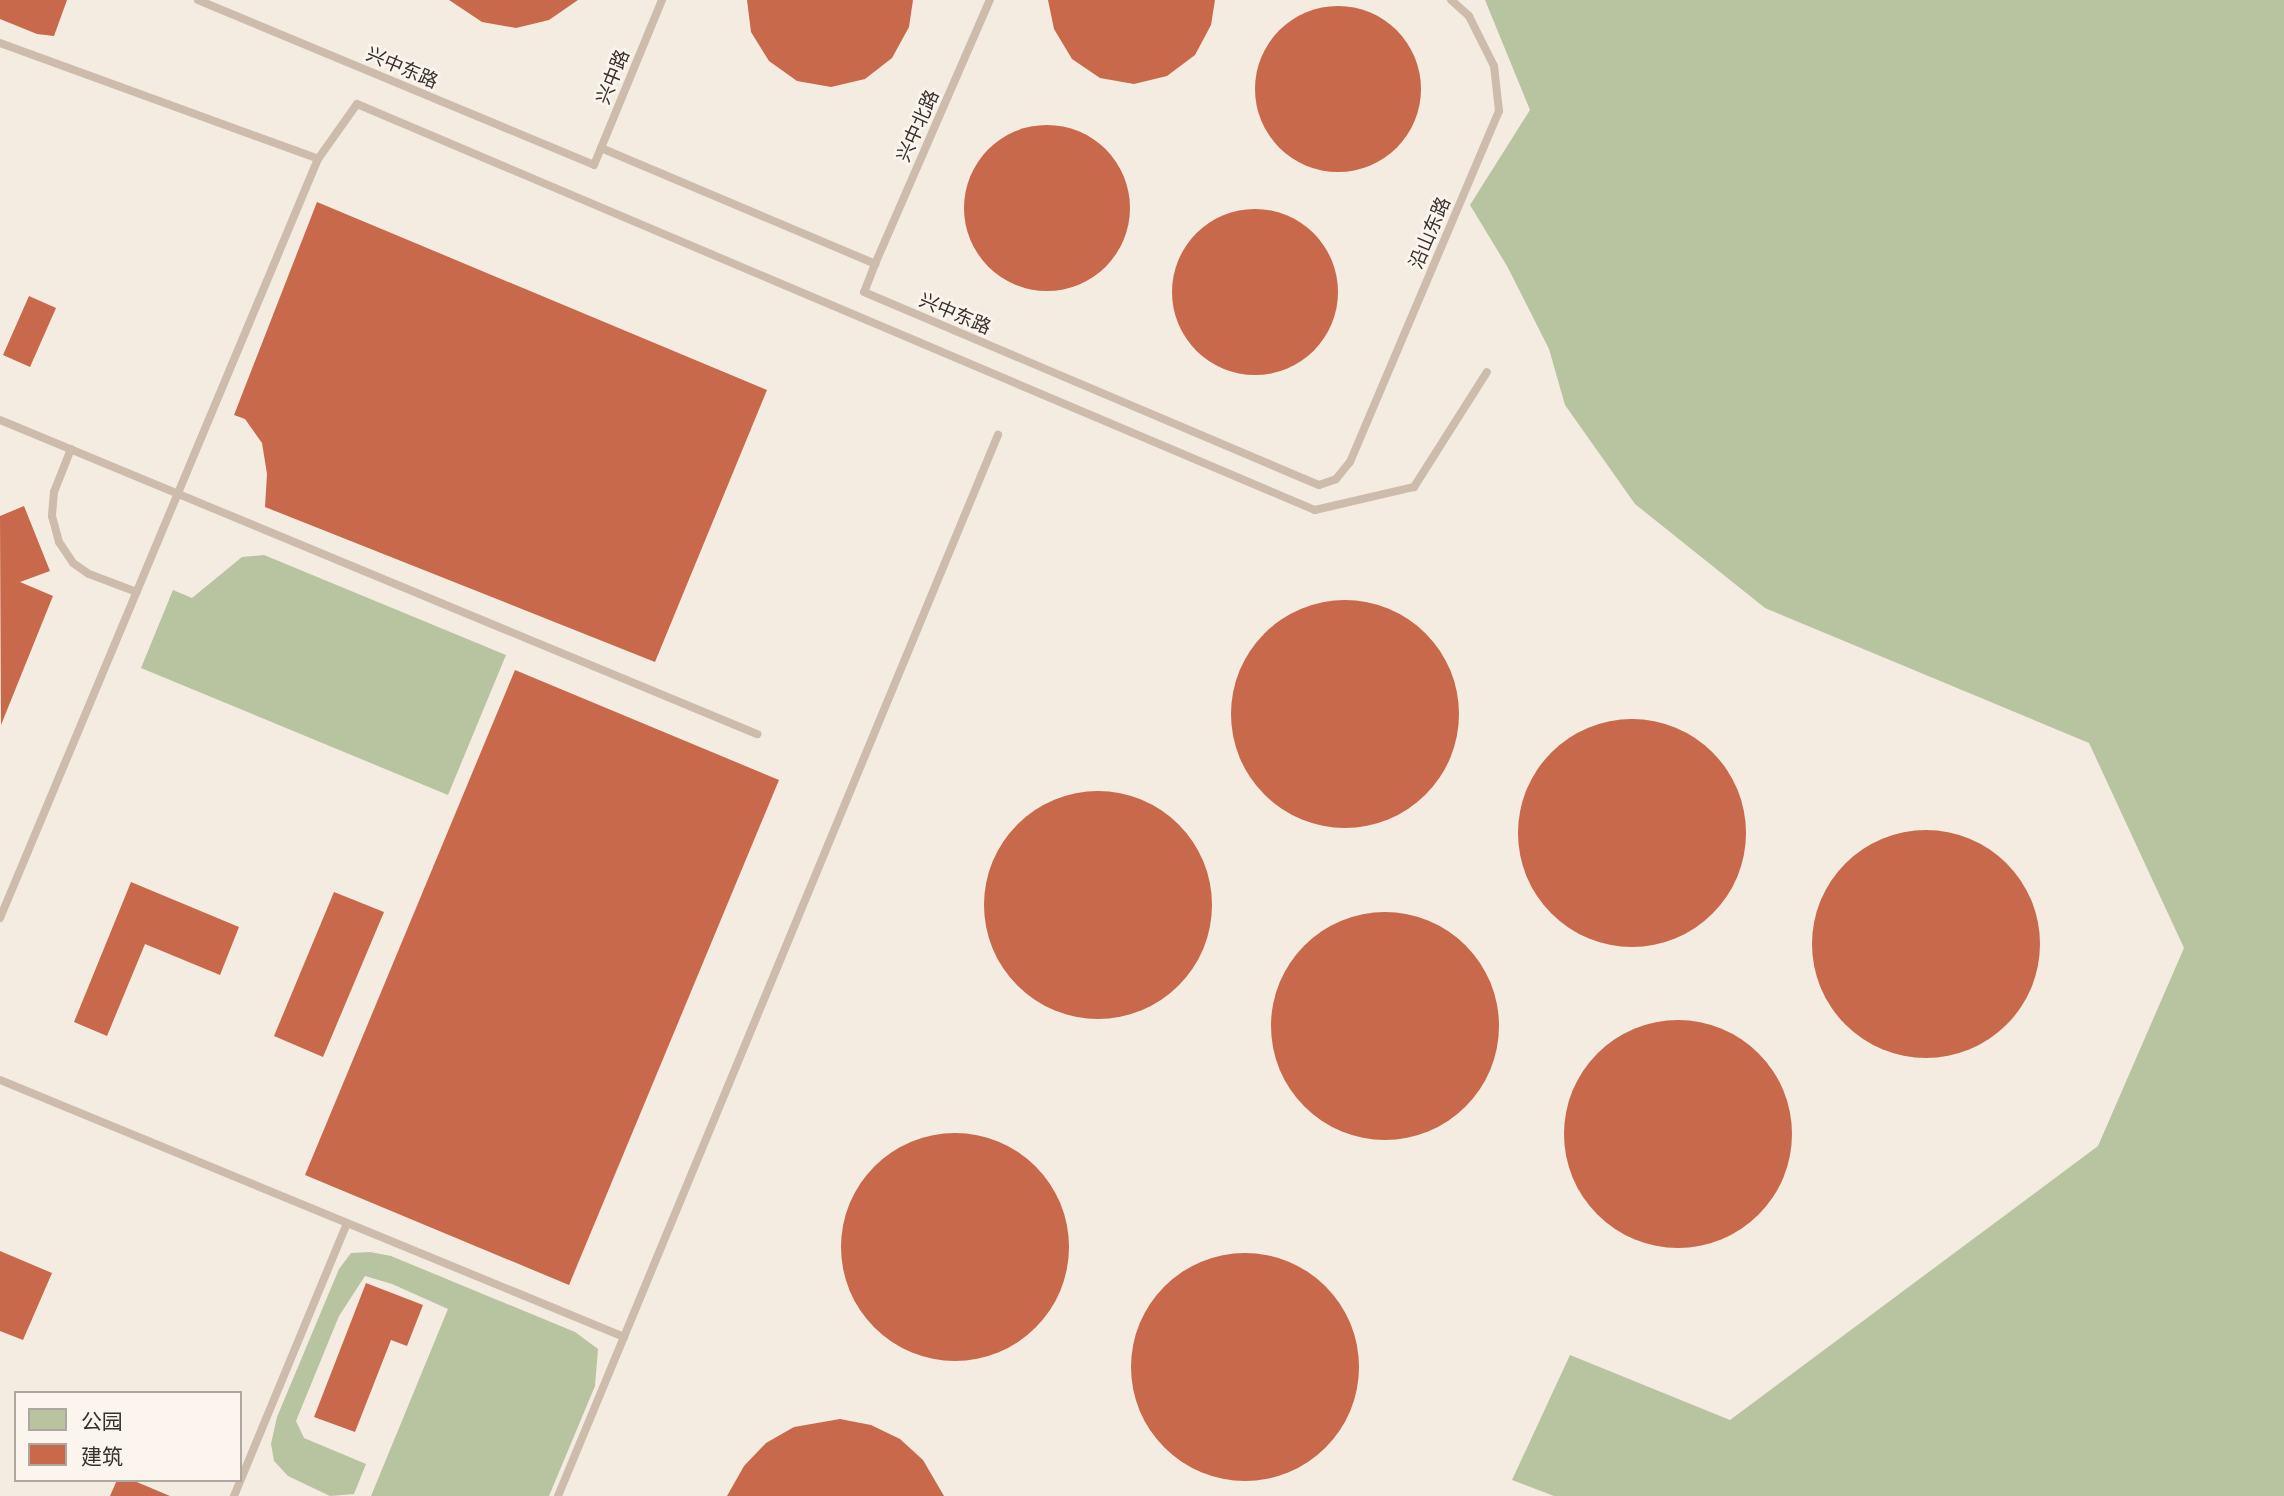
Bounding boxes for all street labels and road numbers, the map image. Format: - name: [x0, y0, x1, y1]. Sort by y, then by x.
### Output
- street label: 兴中东路: [363, 43, 441, 93]
- street label: 兴中路: [592, 46, 634, 108]
- street label: 兴中北路: [892, 87, 944, 165]
- street label: 沿山东路: [1405, 194, 1455, 272]
- street label: 兴中东路: [916, 289, 994, 339]

